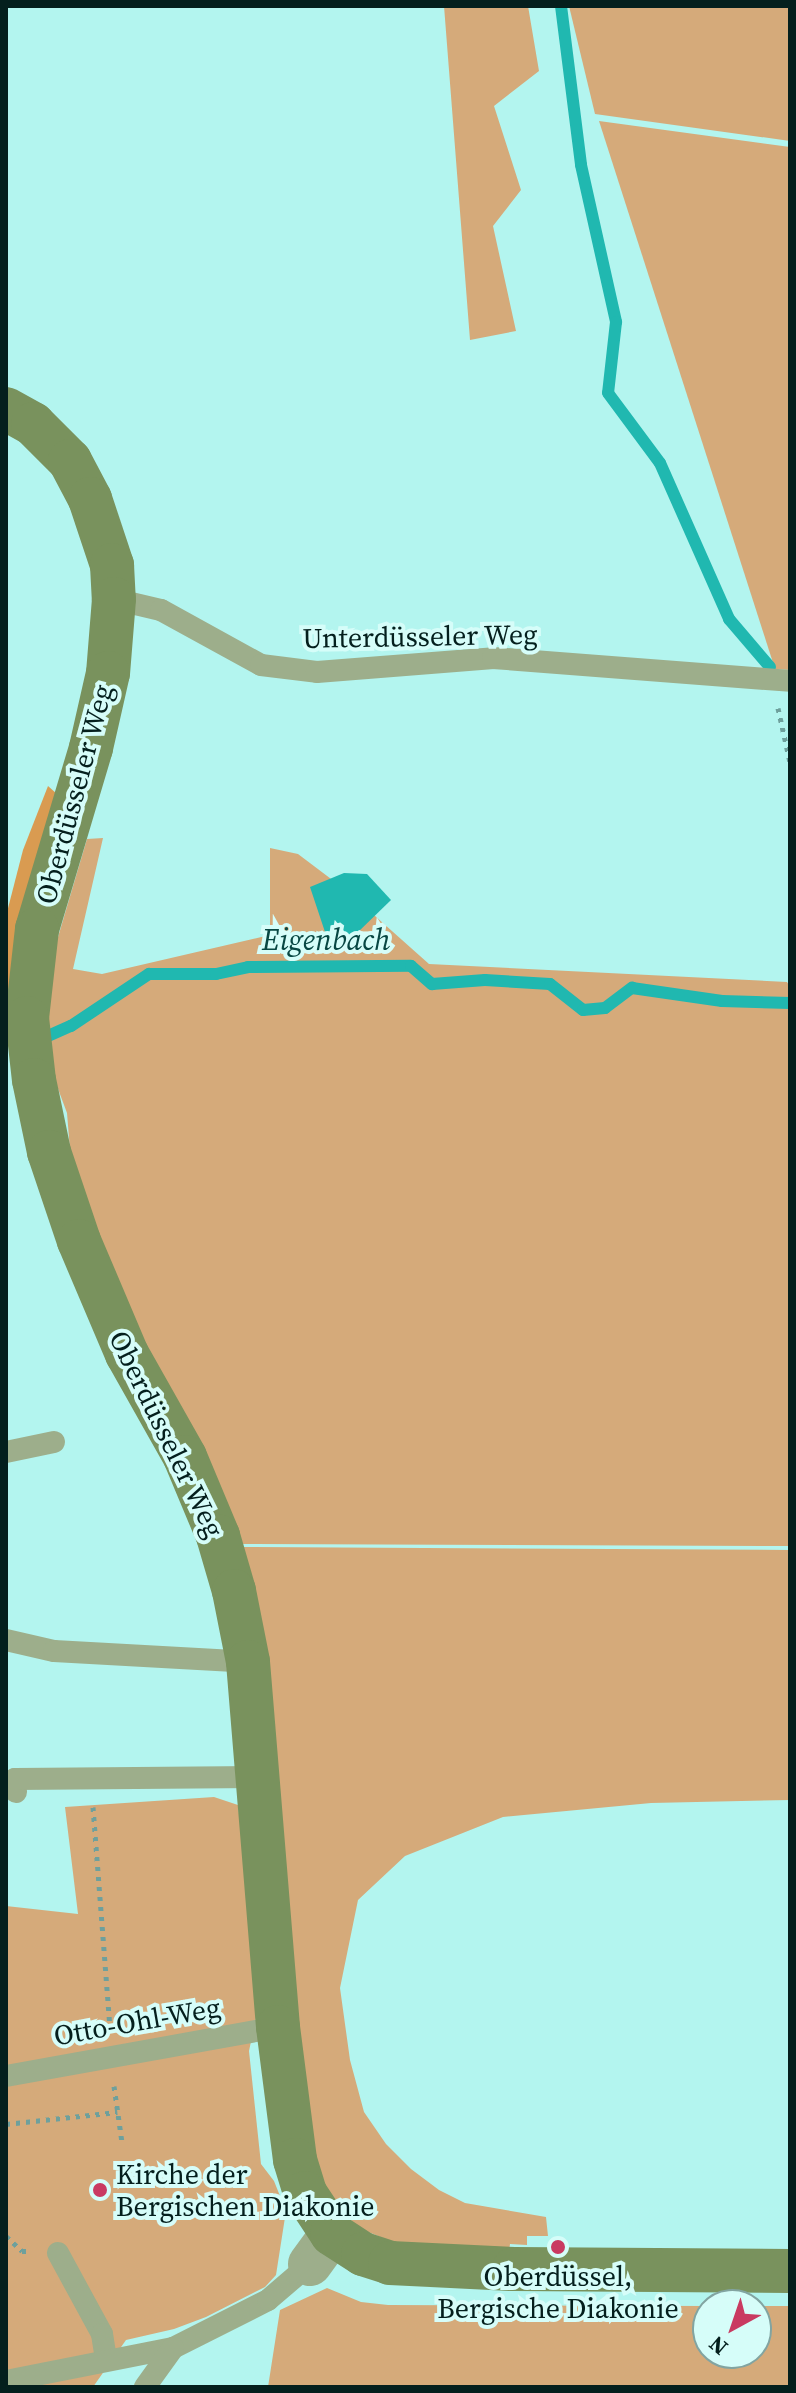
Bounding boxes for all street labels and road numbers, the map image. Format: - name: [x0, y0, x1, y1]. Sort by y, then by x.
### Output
- street label: Unterdüsseler Weg: [302, 617, 538, 655]
- street label: Oberdüsseler Weg: [28, 680, 120, 908]
- street label: Oberdüsseler Weg: [102, 1325, 232, 1543]
- street label: Otto-Ohl-Weg: [51, 1990, 223, 2052]

